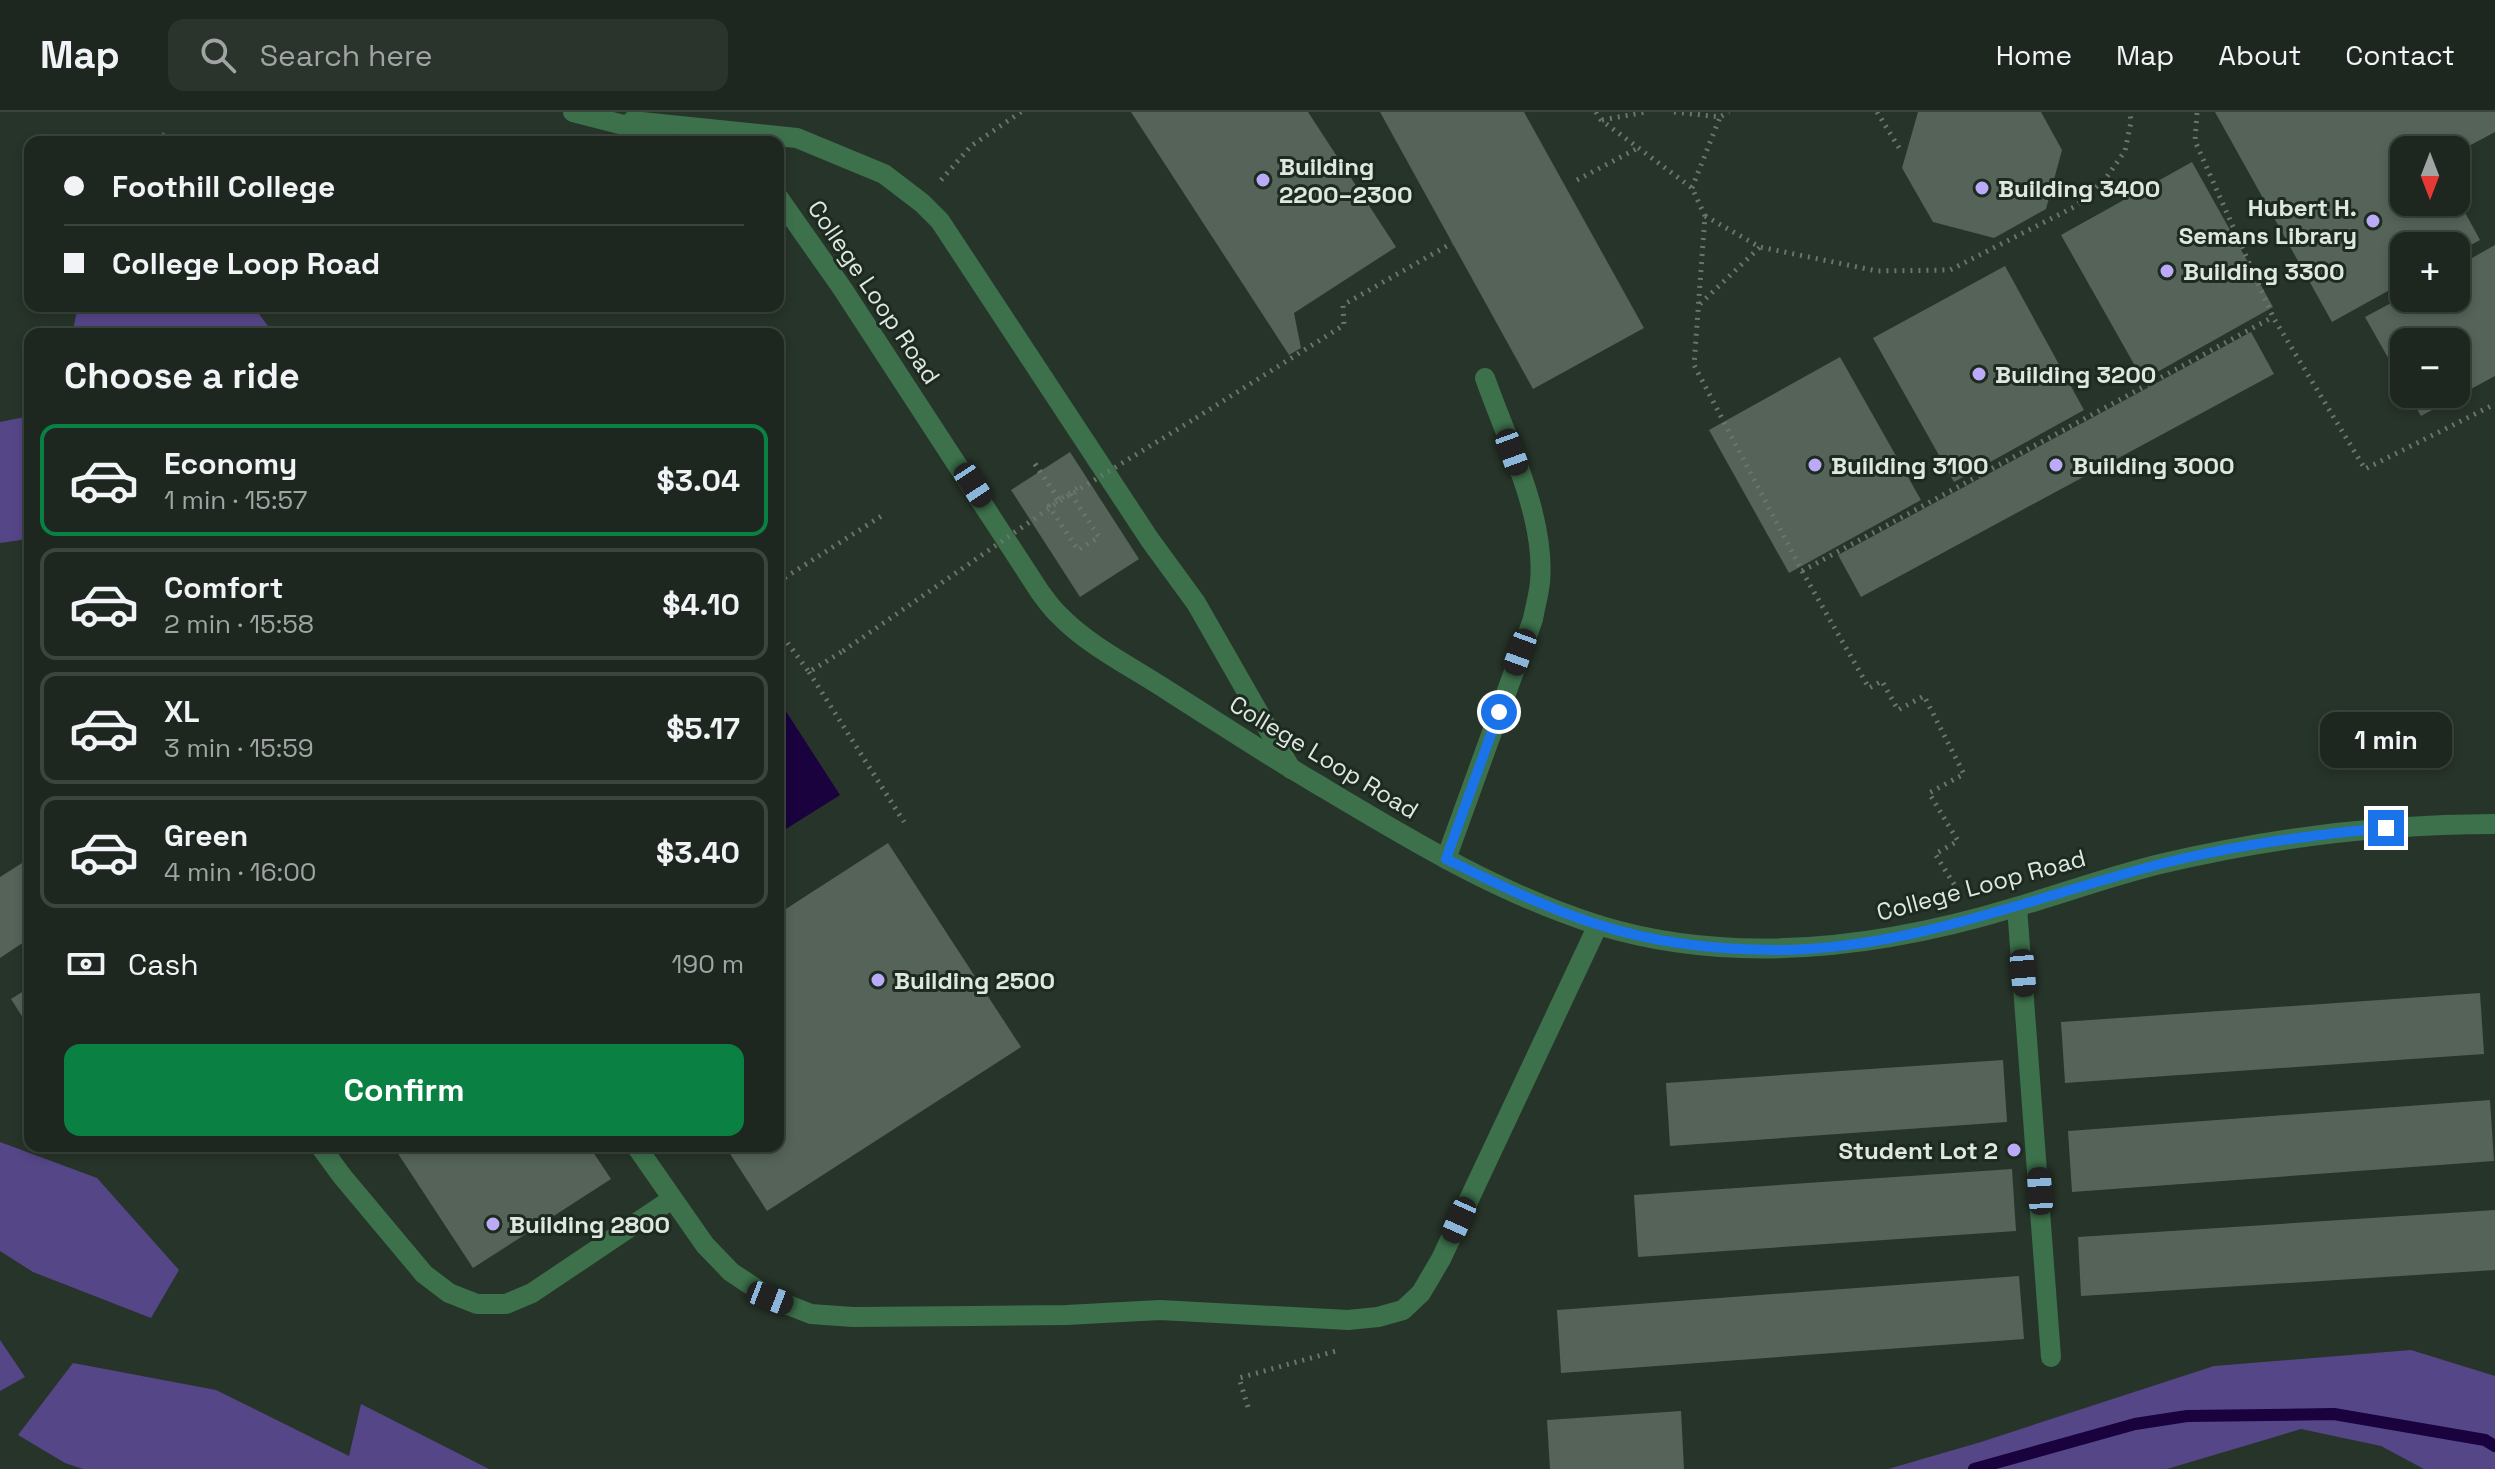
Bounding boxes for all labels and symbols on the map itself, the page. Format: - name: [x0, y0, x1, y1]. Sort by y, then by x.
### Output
- north arrow: [2390, 136, 2470, 216]
- place label: Building 2200–2300: [1279, 151, 1413, 210]
- marker: Building 2200–2300: [1254, 171, 1272, 189]
- place label: Building 3400: [1998, 173, 2160, 204]
- marker: Building 3400: [1973, 179, 1991, 197]
- place label: Hubert H. Semans Library: [2179, 192, 2357, 251]
- street label: College Loop Road: [801, 194, 947, 390]
- marker: Hubert H. Semans Library: [2364, 212, 2382, 230]
- place label: Building 3300: [2183, 256, 2345, 287]
- marker: Building 3300: [2158, 262, 2176, 280]
- place label: Building 3200: [1995, 359, 2156, 390]
- marker: Building 3200: [1970, 365, 1988, 383]
- car: [1493, 425, 1531, 479]
- place label: Building 3100: [1831, 450, 1989, 481]
- place label: Building 3000: [2072, 450, 2235, 481]
- marker: Building 3100: [1806, 456, 1824, 474]
- marker: Building 3000: [2047, 456, 2065, 474]
- car: [950, 458, 996, 512]
- car: [1501, 625, 1539, 679]
- street label: College Loop Road: [1224, 688, 1424, 826]
- route start: [1481, 694, 1517, 730]
- callout: 1 min: [2320, 712, 2452, 768]
- route end: [2368, 810, 2404, 846]
- street label: College Loop Road: [1873, 842, 2089, 928]
- car: [2009, 948, 2037, 998]
- place label: Building 2500: [894, 965, 1055, 996]
- marker: Building 2500: [869, 971, 887, 989]
- place label: Student Lot 2: [1838, 1135, 1998, 1166]
- marker: Student Lot 2: [2005, 1141, 2023, 1159]
- car: [2026, 1166, 2054, 1216]
- car: [1438, 1193, 1480, 1247]
- place label: Building 2800: [509, 1209, 670, 1240]
- marker: Building 2800: [484, 1215, 502, 1233]
- car: [743, 1278, 797, 1318]

